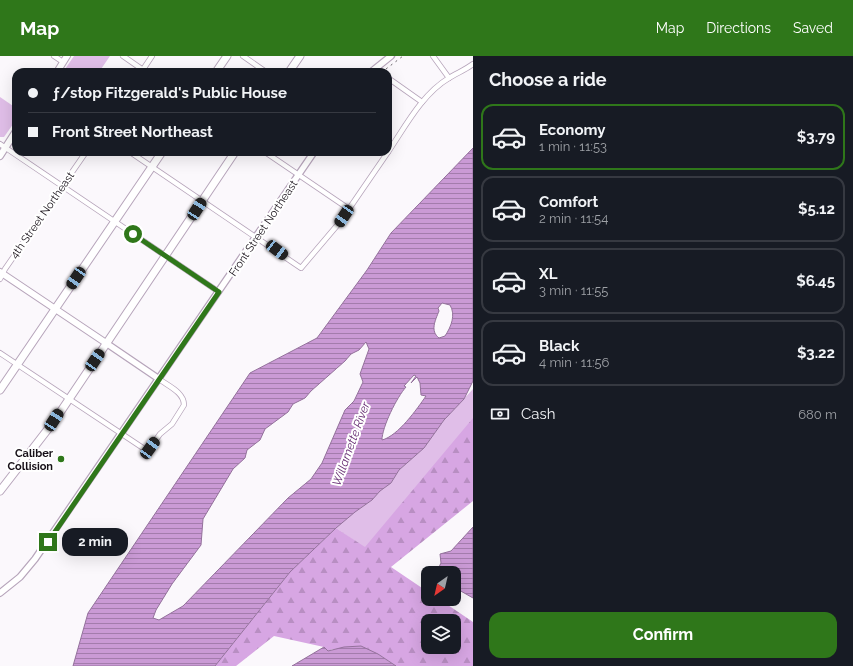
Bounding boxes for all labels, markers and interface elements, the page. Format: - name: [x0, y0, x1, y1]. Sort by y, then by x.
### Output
- text: Map: [20, 17, 59, 39]
- text: Map: [656, 20, 684, 36]
- text: Directions: [706, 20, 771, 36]
- text: Saved: [793, 20, 833, 36]
- text: Choose a ride: [489, 69, 607, 90]
- text: ƒ/stop Fitzgerald's Public House: [52, 84, 287, 102]
- icon: car: [491, 119, 527, 155]
- text: Economy: [539, 121, 606, 139]
- text: Front Street Northeast: [52, 123, 213, 141]
- text: $3.79: [797, 128, 835, 146]
- text: 1 min · 11:53: [539, 139, 607, 154]
- street label: 4th Street Northeast: [8, 169, 77, 261]
- street label: Front Street Northeast: [226, 178, 301, 279]
- icon: car: [491, 191, 527, 227]
- text: Comfort: [539, 193, 598, 211]
- car: [185, 196, 209, 222]
- text: $5.12: [798, 200, 835, 218]
- car: [332, 203, 356, 229]
- text: 2 min · 11:54: [539, 211, 608, 226]
- route start: [124, 225, 142, 243]
- car: [264, 238, 290, 262]
- icon: car: [491, 263, 527, 299]
- car: [64, 265, 88, 291]
- text: XL: [539, 265, 557, 283]
- text: $6.45: [796, 272, 835, 290]
- text: 3 min · 11:55: [539, 283, 608, 298]
- icon: car: [491, 335, 527, 371]
- text: Black: [539, 337, 579, 355]
- text: $3.22: [797, 344, 835, 362]
- car: [83, 347, 107, 373]
- text: 4 min · 11:56: [539, 355, 609, 370]
- water label: Willamette River: [329, 399, 373, 488]
- icon: cash: [489, 403, 511, 425]
- text: Cash: [521, 405, 555, 423]
- car: [42, 407, 66, 433]
- text: 680 m: [798, 407, 837, 422]
- car: [138, 435, 162, 461]
- place label: Caliber Collision: [7, 447, 54, 473]
- marker: Caliber Collision: [56, 454, 66, 464]
- callout: 2 min: [62, 528, 128, 556]
- route end: [39, 533, 57, 551]
- text: 2 min: [78, 534, 112, 549]
- north arrow: [421, 566, 461, 606]
- map controls: [421, 566, 461, 654]
- button: Confirm: [489, 612, 837, 658]
- button: layers: [421, 614, 461, 654]

